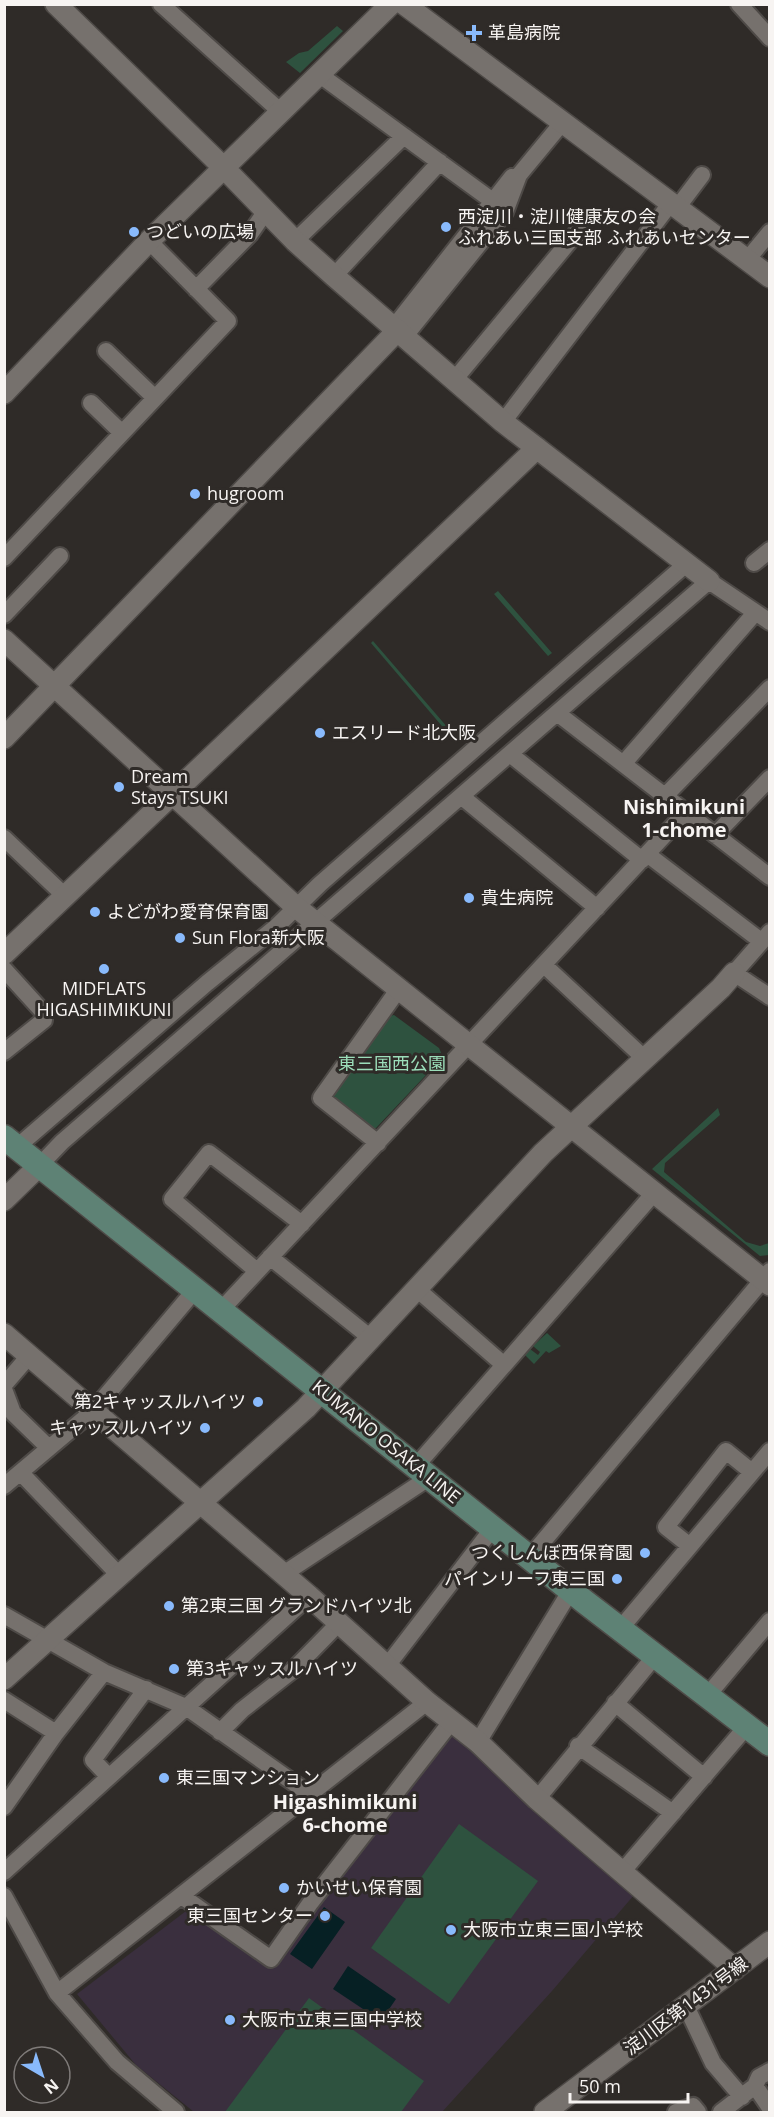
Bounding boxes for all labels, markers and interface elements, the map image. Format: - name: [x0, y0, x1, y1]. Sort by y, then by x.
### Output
- place label: 革島病院: [488, 20, 560, 44]
- marker: 革島病院: [465, 24, 483, 42]
- place label: 西淀川・淀川健康友の会 ふれあい三国支部 ふれあいセンター: [458, 204, 751, 249]
- place label: つどいの広場: [146, 219, 254, 243]
- marker: 西淀川・淀川健康友の会 ふれあい三国支部 ふれあいセンター: [439, 220, 453, 234]
- marker: つどいの広場: [127, 225, 141, 239]
- place label: hugroom: [207, 481, 285, 505]
- marker: hugroom: [188, 487, 202, 501]
- place label: エスリード北大阪: [332, 720, 476, 744]
- marker: エスリード北大阪: [313, 726, 327, 740]
- place label: Dream Stays TSUKI: [131, 764, 229, 809]
- marker: Dream Stays TSUKI: [112, 780, 126, 794]
- district label: Nishimikuni 1-chome: [623, 793, 745, 843]
- place label: 貴生病院: [481, 885, 553, 909]
- marker: 貴生病院: [462, 891, 476, 905]
- place label: よどがわ愛育保育園: [107, 899, 269, 923]
- marker: よどがわ愛育保育園: [88, 905, 102, 919]
- place label: Sun Flora新大阪: [192, 925, 325, 949]
- marker: Sun Flora新大阪: [173, 931, 187, 945]
- marker: MIDFLATS HIGASHIMIKUNI: [97, 962, 111, 976]
- place label: MIDFLATS HIGASHIMIKUNI: [37, 976, 171, 1021]
- park label: 東三国西公園: [338, 1051, 446, 1075]
- street label: KUMANO OSAKA LINE: [307, 1374, 466, 1509]
- place label: 第2キャッスルハイツ: [74, 1389, 246, 1413]
- marker: 第2キャッスルハイツ: [251, 1395, 265, 1409]
- place label: キャッスルハイツ: [49, 1415, 193, 1439]
- marker: キャッスルハイツ: [198, 1421, 212, 1435]
- place label: つくしんぼ西保育園: [471, 1540, 633, 1564]
- marker: つくしんぼ西保育園: [638, 1546, 652, 1560]
- place label: パインリーフ東三国: [444, 1566, 605, 1590]
- marker: パインリーフ東三国: [610, 1572, 624, 1586]
- place label: 第2東三国 グランドハイツ北: [181, 1593, 412, 1617]
- marker: 第2東三国 グランドハイツ北: [162, 1599, 176, 1613]
- place label: 第3キャッスルハイツ: [186, 1656, 358, 1680]
- marker: 第3キャッスルハイツ: [167, 1662, 181, 1676]
- place label: 東三国マンション: [176, 1765, 320, 1789]
- marker: 東三国マンション: [157, 1771, 171, 1785]
- district label: Higashimikuni 6-chome: [273, 1788, 417, 1838]
- place label: かいせい保育園: [296, 1875, 422, 1899]
- marker: かいせい保育園: [277, 1881, 291, 1895]
- place label: 東三国センター: [187, 1903, 313, 1927]
- marker: 東三国センター: [318, 1909, 332, 1923]
- place label: 大阪市立東三国小学校: [463, 1917, 643, 1941]
- marker: 大阪市立東三国小学校: [444, 1923, 458, 1937]
- street label: 淀川区第1431号線: [619, 1951, 752, 2060]
- place label: 大阪市立東三国中学校: [242, 2007, 422, 2031]
- marker: 大阪市立東三国中学校: [223, 2013, 237, 2027]
- north arrow: [12, 2045, 72, 2105]
- scale bar: [570, 2066, 688, 2104]
- text: N: [39, 2074, 63, 2099]
- text: 50 m: [579, 2074, 621, 2098]

